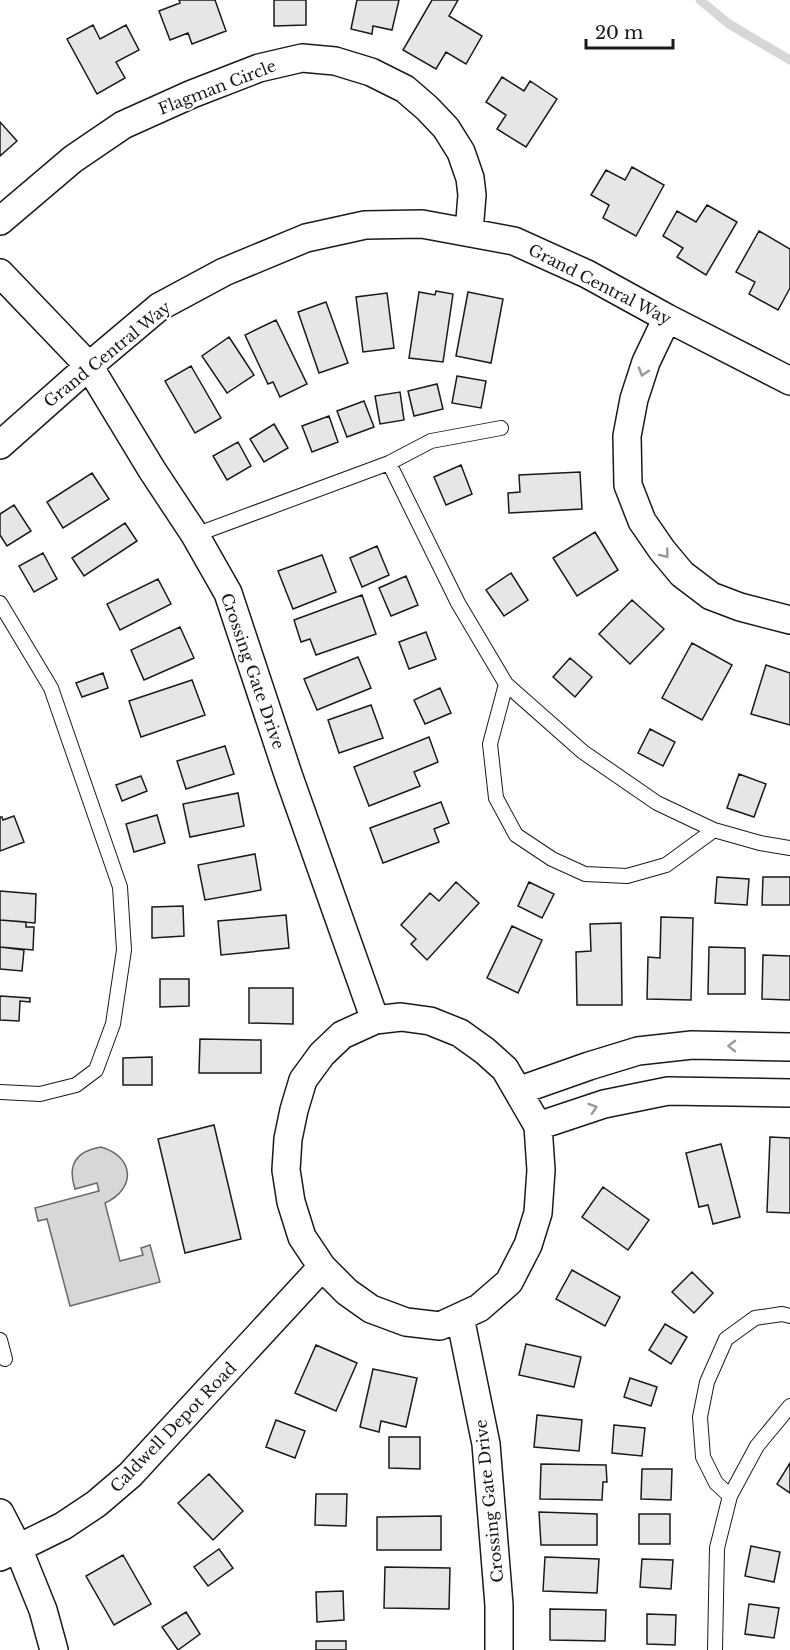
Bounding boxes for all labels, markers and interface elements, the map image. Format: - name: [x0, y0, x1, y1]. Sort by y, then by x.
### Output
- scale bar: [586, 12, 673, 50]
- text: 20 m: [595, 22, 643, 44]
- street label: Flagman Circle: [155, 55, 279, 119]
- street label: Grand Central Way: [525, 239, 675, 329]
- street label: Grand Central Way: [39, 296, 175, 411]
- one-way arrow: [637, 366, 650, 377]
- one-way arrow: [658, 547, 669, 558]
- street label: Crossing Gate Drive: [217, 590, 289, 752]
- one-way arrow: [727, 1040, 736, 1052]
- one-way arrow: [587, 1102, 598, 1115]
- street label: Caldwell Depot Road: [106, 1358, 240, 1496]
- street label: Crossing Gate Drive: [470, 1418, 508, 1584]

